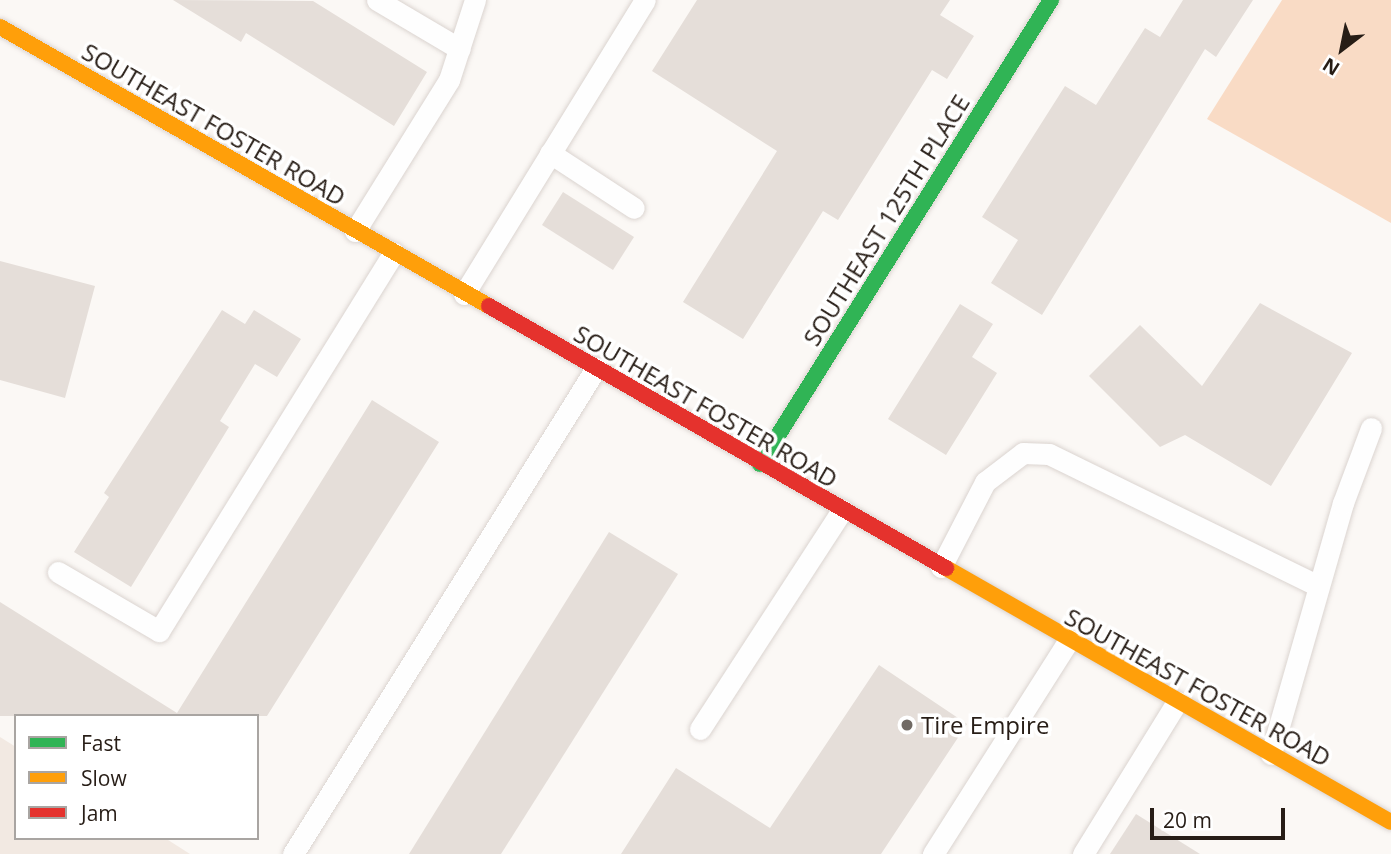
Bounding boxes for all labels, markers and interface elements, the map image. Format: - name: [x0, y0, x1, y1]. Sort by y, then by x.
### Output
- north arrow: [1307, 14, 1377, 84]
- street label: SOUTHEAST FOSTER ROAD: [77, 37, 351, 211]
- text: N: [1317, 52, 1344, 82]
- street label: SOUTHEAST 125TH PLACE: [797, 89, 975, 351]
- street label: SOUTHEAST FOSTER ROAD: [569, 319, 843, 493]
- street label: SOUTHEAST FOSTER ROAD: [1060, 602, 1336, 772]
- place label: Tire Empire: [921, 711, 1049, 739]
- legend: [14, 714, 259, 840]
- marker: Tire Empire: [899, 717, 915, 733]
- text: Fast: [81, 729, 121, 757]
- text: Slow: [81, 764, 127, 792]
- scale bar: [1153, 794, 1288, 838]
- text: Jam: [81, 799, 118, 827]
- text: 20 m: [1163, 806, 1212, 834]

